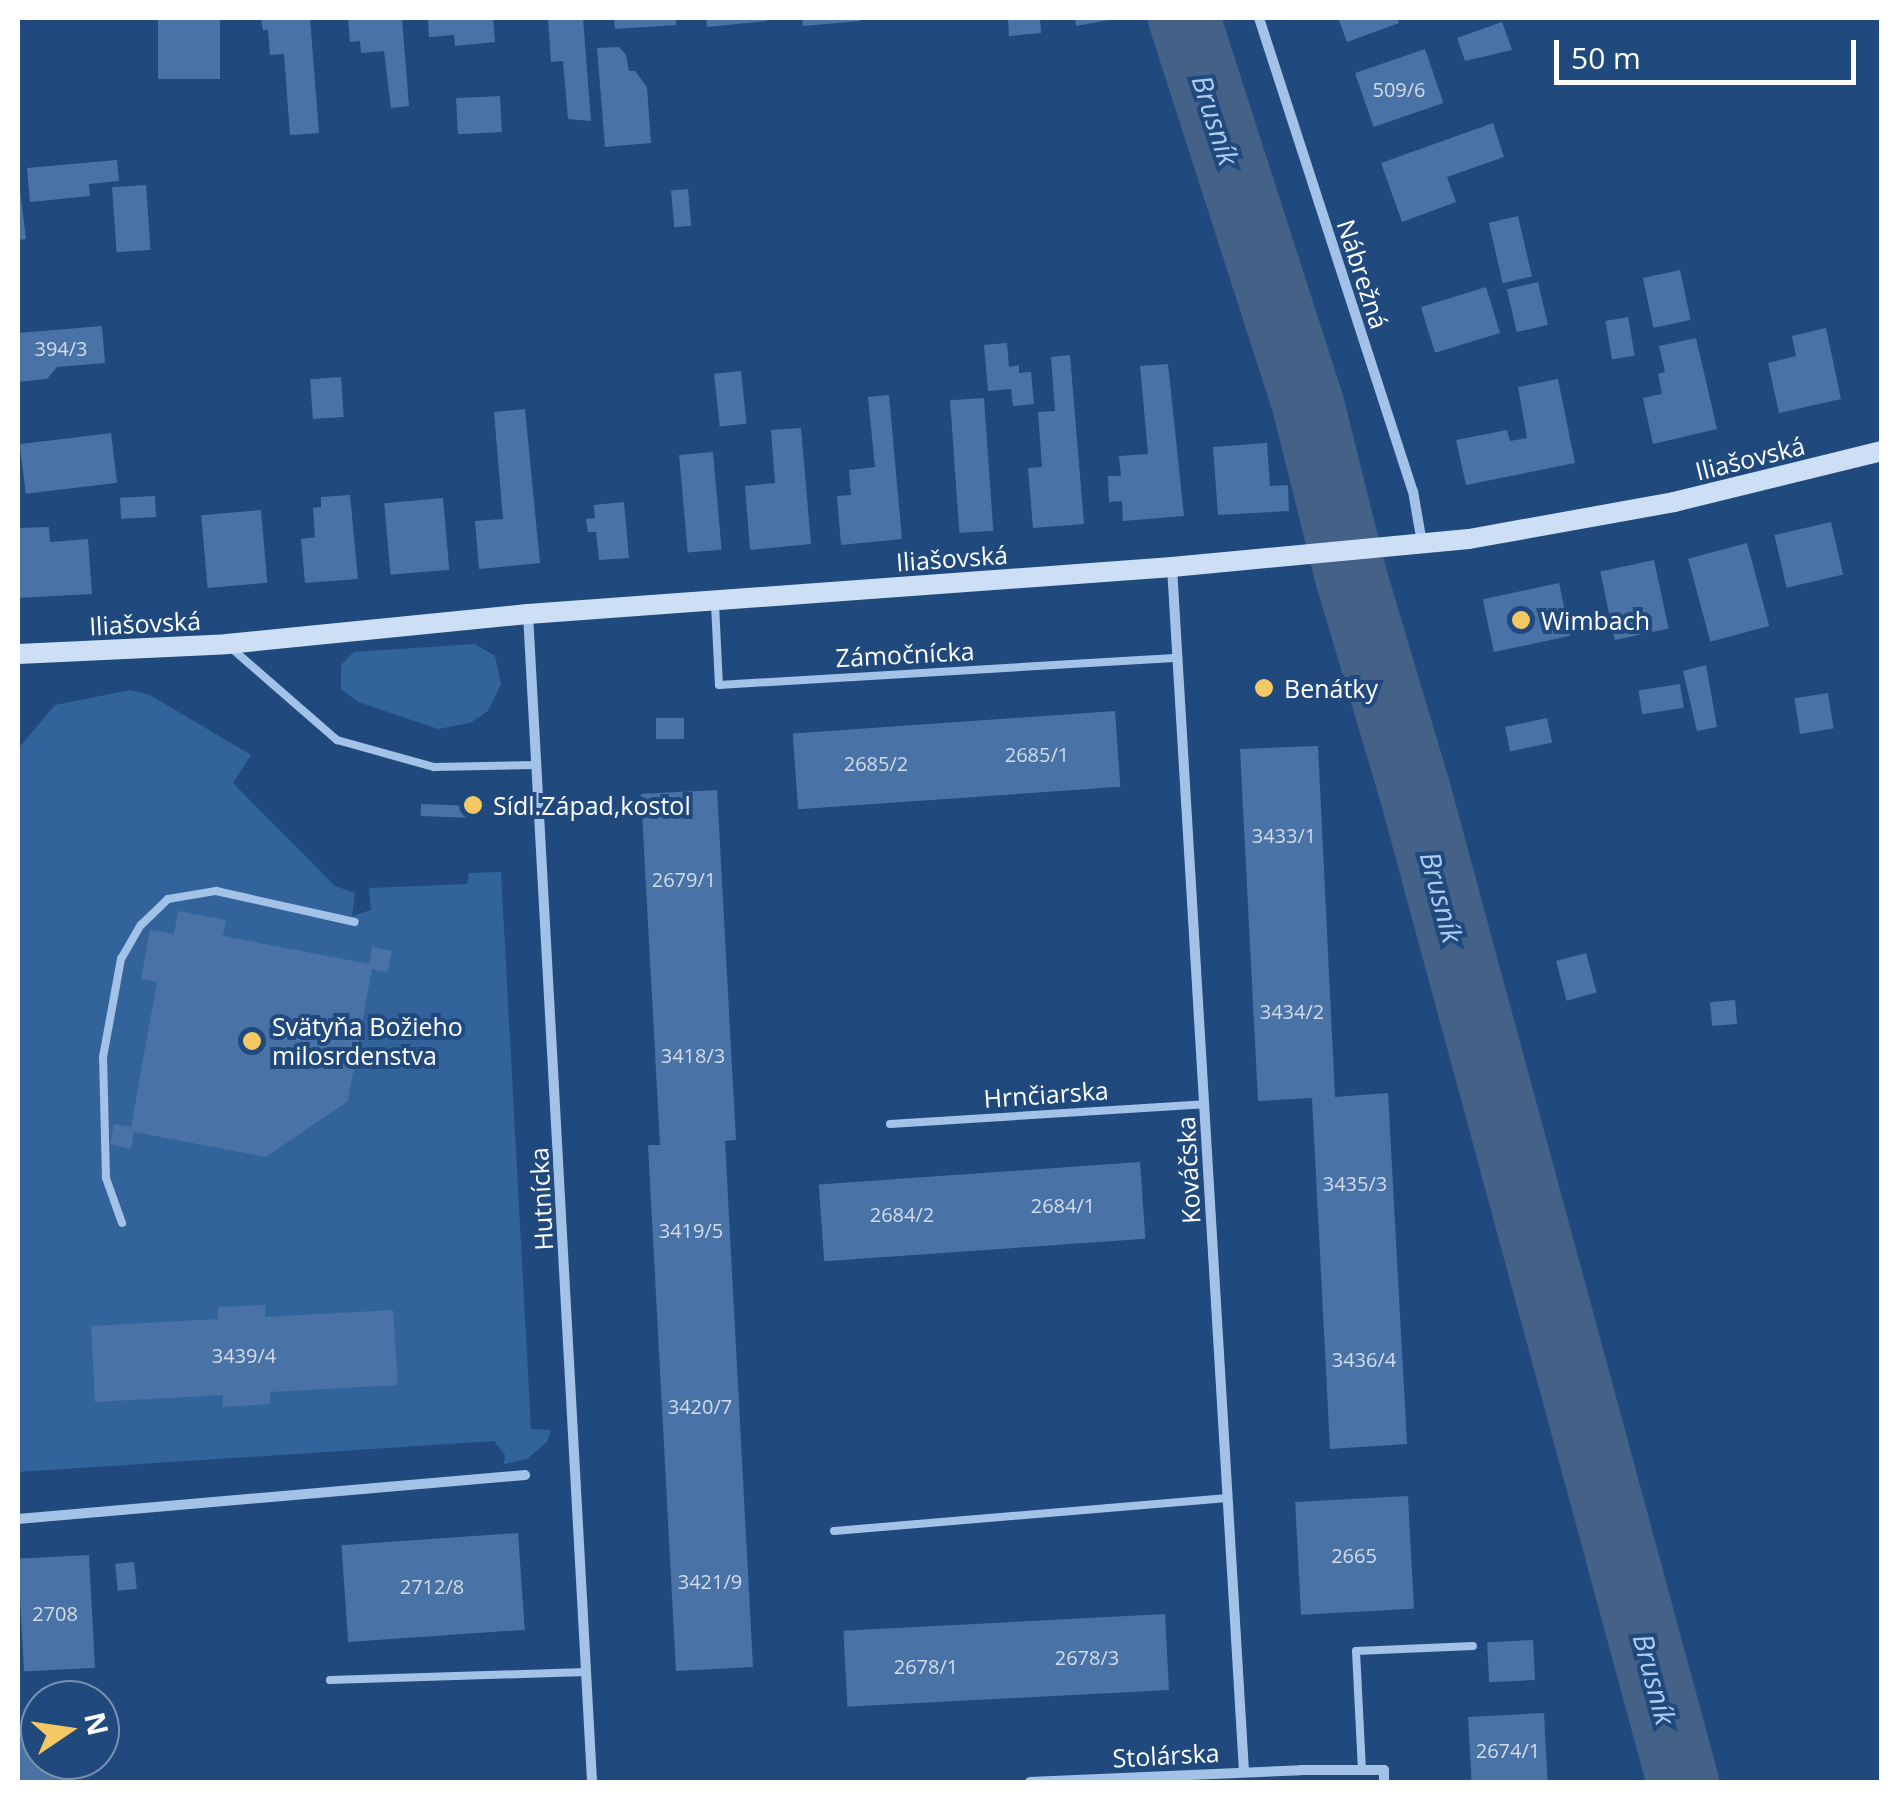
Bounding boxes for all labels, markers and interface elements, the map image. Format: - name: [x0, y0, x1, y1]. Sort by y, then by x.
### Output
- scale bar: [1559, 20, 1862, 82]
- text: 50 m: [1571, 37, 1641, 78]
- water label: Brusník: [1186, 71, 1246, 169]
- house number: 509/6: [1372, 77, 1426, 101]
- street label: Nábrežná: [1331, 216, 1395, 332]
- house number: 394/3: [34, 336, 88, 360]
- street label: Iliašovská: [1692, 430, 1808, 486]
- street label: Iliašovská: [895, 539, 1009, 577]
- street label: Iliašovská: [88, 605, 202, 641]
- place label: Wimbach: [1541, 605, 1650, 635]
- marker: Wimbach: [1510, 609, 1532, 631]
- street label: Zámočnícka: [835, 635, 975, 673]
- place label: Benátky: [1284, 673, 1378, 703]
- marker: Benátky: [1253, 677, 1275, 699]
- house number: 2685/1: [1005, 742, 1069, 766]
- house number: 2685/2: [844, 751, 908, 775]
- place label: Sídl.Západ,kostol: [493, 790, 691, 820]
- marker: Sídl.Západ,kostol: [462, 794, 484, 816]
- house number: 3433/1: [1252, 823, 1316, 847]
- water label: Brusník: [1414, 848, 1470, 946]
- house number: 2679/1: [652, 867, 716, 891]
- house number: 3434/2: [1260, 999, 1324, 1023]
- place label: Svätyňa Božieho milosrdenstva: [272, 1012, 463, 1071]
- marker: Svätyňa Božieho milosrdenstva: [241, 1030, 263, 1052]
- house number: 3418/3: [661, 1043, 725, 1067]
- street label: Hrnčiarska: [982, 1075, 1110, 1113]
- street label: Kováčska: [1170, 1115, 1206, 1225]
- street label: Hutnícka: [523, 1147, 559, 1251]
- house number: 3435/3: [1323, 1171, 1387, 1195]
- house number: 2684/1: [1031, 1193, 1095, 1217]
- house number: 2684/2: [870, 1202, 934, 1226]
- house number: 3419/5: [659, 1218, 723, 1242]
- house number: 3439/4: [212, 1343, 276, 1367]
- house number: 3436/4: [1332, 1347, 1396, 1371]
- house number: 3420/7: [668, 1394, 732, 1418]
- house number: 2665: [1331, 1543, 1377, 1567]
- house number: 3421/9: [678, 1569, 742, 1593]
- house number: 2712/8: [400, 1574, 464, 1598]
- house number: 2708: [32, 1601, 78, 1625]
- water label: Brusník: [1627, 1630, 1683, 1728]
- house number: 2678/3: [1055, 1645, 1119, 1669]
- house number: 2678/1: [894, 1654, 958, 1678]
- north arrow: [20, 1680, 120, 1780]
- text: N: [76, 1708, 118, 1739]
- street label: Stolárska: [1112, 1737, 1220, 1773]
- house number: 2674/1: [1476, 1738, 1540, 1762]

